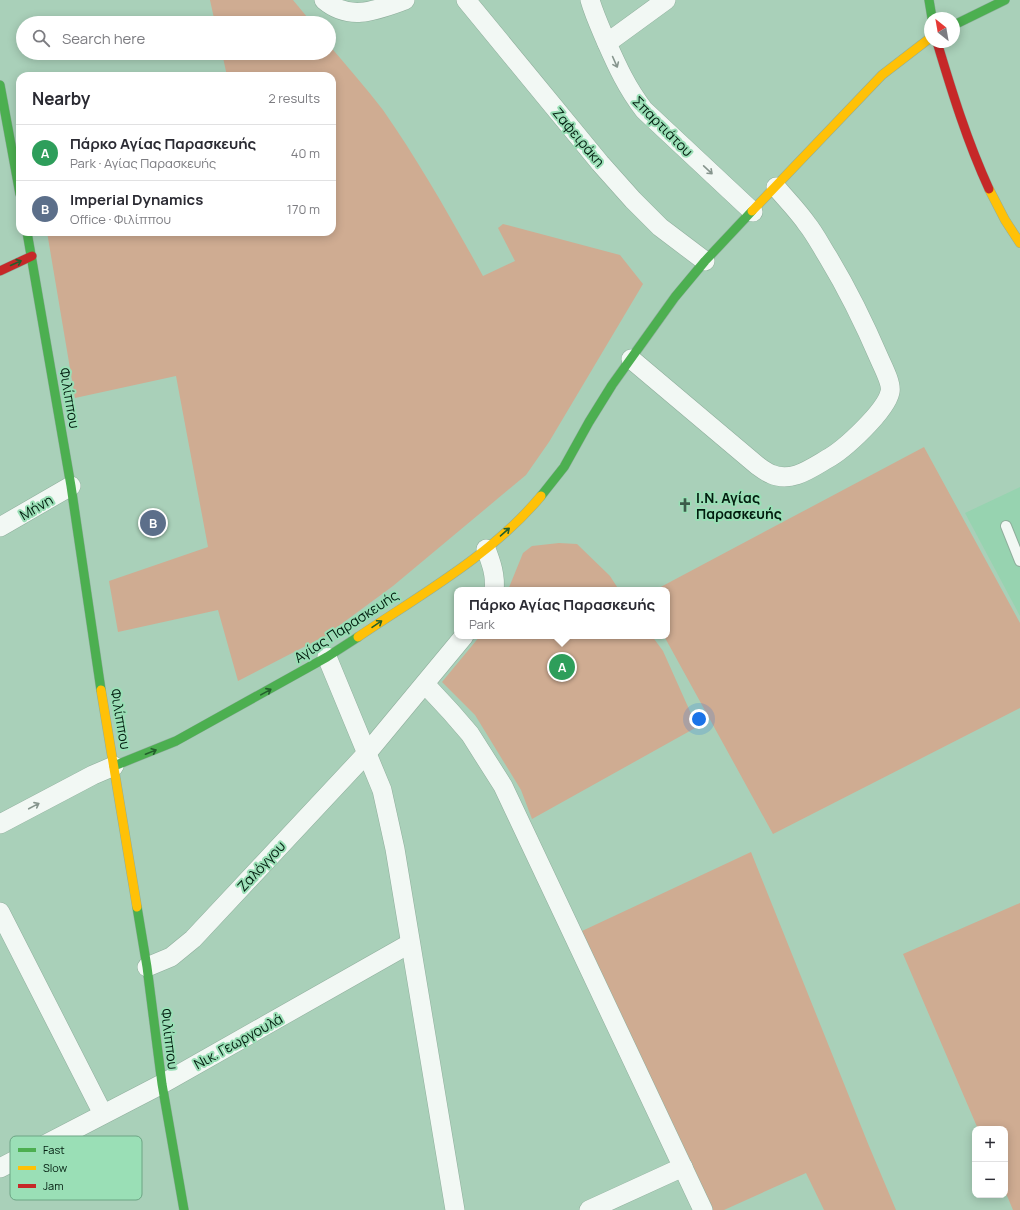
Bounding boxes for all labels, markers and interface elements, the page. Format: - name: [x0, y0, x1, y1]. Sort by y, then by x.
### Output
- north arrow: [924, 12, 960, 48]
- search box: [16, 16, 336, 60]
- icon: search: [30, 27, 52, 49]
- text: Search here: [62, 28, 145, 49]
- one-way arrow: [612, 56, 620, 68]
- text: Nearby: [32, 87, 90, 110]
- text: 2 results: [268, 89, 320, 107]
- street label: Σπαρτιάτου: [629, 92, 697, 160]
- street label: Ζαφειράκη: [549, 103, 609, 171]
- text: Πάρκο Αγίας Παρασκευής: [70, 133, 256, 154]
- text: A: [41, 144, 49, 162]
- text: 40 m: [291, 144, 320, 162]
- text: Park · Αγίας Παρασκευής: [70, 154, 216, 172]
- one-way arrow: [703, 165, 713, 175]
- text: Imperial Dynamics: [70, 189, 203, 210]
- text: B: [41, 200, 49, 218]
- text: 170 m: [287, 200, 320, 218]
- text: Office · Φιλίππου: [70, 210, 171, 228]
- one-way arrow: [9, 259, 21, 267]
- street label: Φιλίππου: [55, 366, 85, 430]
- place label: Ι.Ν. Αγίας Παρασκευής: [696, 488, 782, 523]
- street label: Μήνη: [16, 490, 56, 524]
- church icon: Ι.Ν. Αγίας Παρασκευής: [677, 497, 693, 513]
- pin: B: [140, 508, 166, 538]
- one-way arrow: [500, 528, 511, 537]
- street label: Αγίας Παρασκευής: [290, 585, 402, 667]
- popup: [454, 587, 670, 639]
- text: Πάρκο Αγίας Παρασκευής: [469, 594, 655, 615]
- text: Park: [469, 615, 495, 633]
- one-way arrow: [371, 619, 382, 628]
- pin: A: [549, 652, 575, 682]
- street label: Φιλίππου: [106, 687, 136, 751]
- one-way arrow: [260, 687, 272, 695]
- your location: [689, 709, 709, 729]
- one-way arrow: [144, 747, 156, 755]
- one-way arrow: [28, 801, 40, 809]
- street label: Ζαλόγγου: [233, 837, 289, 895]
- street label: Φιλίππου: [157, 1007, 183, 1071]
- street label: Νικ. Γεωργουλά: [190, 1009, 286, 1073]
- map controls: [972, 1126, 1008, 1198]
- button: +: [972, 1126, 1008, 1162]
- legend: [10, 1136, 142, 1200]
- text: Fast: [43, 1142, 65, 1157]
- text: Slow: [43, 1160, 68, 1175]
- button: −: [972, 1162, 1008, 1198]
- text: Jam: [43, 1178, 64, 1193]

